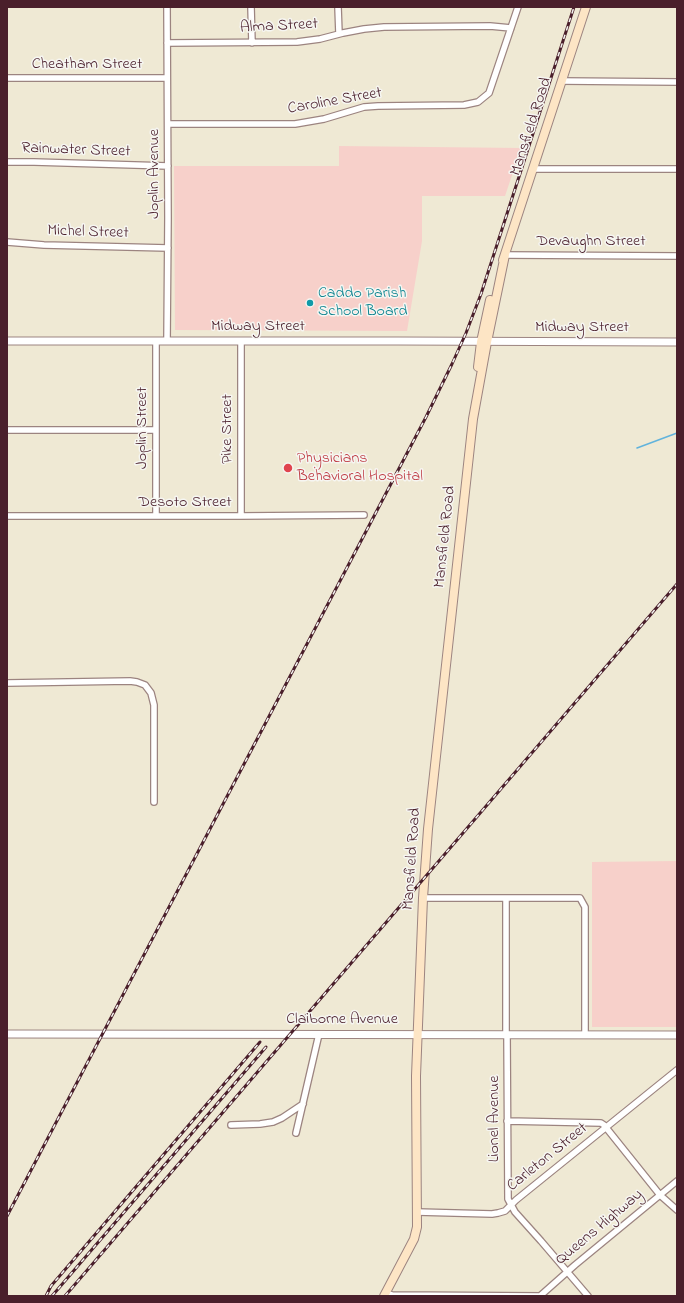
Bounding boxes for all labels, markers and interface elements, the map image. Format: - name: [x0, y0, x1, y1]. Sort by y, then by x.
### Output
- street label: Alma Street: [240, 15, 318, 39]
- street label: Cheatham Street: [32, 55, 142, 75]
- street label: Mansfield Road: [507, 75, 557, 179]
- street label: Caroline Street: [286, 84, 384, 120]
- street label: Joplin Avenue: [145, 129, 165, 219]
- street label: Rainwater Street: [21, 140, 131, 162]
- street label: Michel Street: [47, 222, 129, 244]
- street label: Devaughn Street: [536, 232, 646, 252]
- place label: Caddo Parish School Board: [318, 284, 408, 322]
- marker: Caddo Parish School Board: [305, 298, 315, 308]
- street label: Midway Street: [211, 317, 305, 337]
- street label: Midway Street: [535, 318, 629, 338]
- street label: Joplin Street: [133, 387, 153, 469]
- street label: Pike Street: [218, 394, 238, 464]
- place label: Physicians Behavioral Hospital: [297, 449, 423, 487]
- marker: Physicians Behavioral Hospital: [282, 462, 294, 474]
- street label: Mansfield Road: [431, 485, 461, 589]
- street label: Desoto Street: [138, 493, 232, 513]
- street label: Mansfield Road: [400, 807, 426, 911]
- street label: Claiborne Avenue: [286, 1010, 398, 1030]
- street label: Lionel Avenue: [485, 1076, 505, 1162]
- street label: Carleton Street: [504, 1120, 592, 1196]
- street label: Queens Highway: [552, 1186, 648, 1270]

